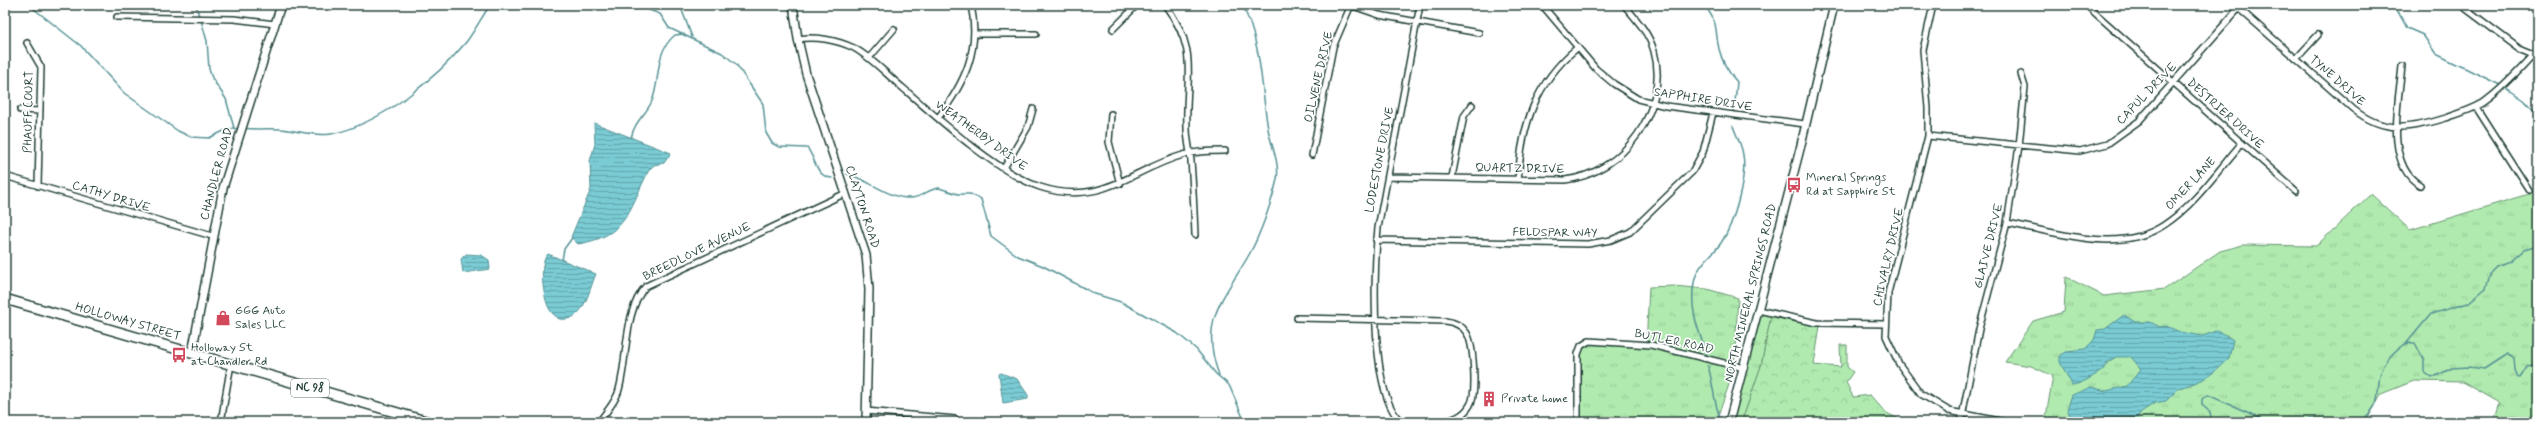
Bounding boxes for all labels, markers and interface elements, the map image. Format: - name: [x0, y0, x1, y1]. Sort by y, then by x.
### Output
- street label: OILVENE DRIVE: [1301, 30, 1337, 124]
- street label: TYNE DRIVE: [2306, 52, 2369, 110]
- street label: CAPUL DRIVE: [2113, 59, 2181, 129]
- street label: PHAUFF COURT: [20, 71, 38, 153]
- street label: DESTRIER DRIVE: [2183, 75, 2267, 153]
- street label: SAPPHIRE DRIVE: [1653, 84, 1754, 116]
- street label: WEATHERBY DRIVE: [932, 97, 1031, 175]
- street label: LODESTONE DRIVE: [1362, 106, 1398, 214]
- street label: CHANDLER ROAD: [197, 126, 237, 222]
- street label: OMER LANE: [2162, 154, 2220, 214]
- street label: QUARTZ DRIVE: [1475, 160, 1565, 178]
- street label: CLAYTON ROAD: [841, 164, 883, 250]
- place label: Mineral Springs Rd at Sapphire St: [1806, 170, 1896, 200]
- bus stop icon: Mineral Springs Rd at Sapphire St: [1785, 176, 1803, 194]
- street label: CATHY DRIVE: [70, 178, 152, 217]
- street label: GLAIVE DRIVE: [1971, 201, 2007, 290]
- street label: NORTH MINERAL SPRINGS ROAD: [1721, 202, 1781, 384]
- street label: CHIVALRY DRIVE: [1870, 206, 1908, 308]
- street label: BREEDLOVE AVENUE: [640, 219, 754, 285]
- street label: FELDSPAR WAY: [1513, 225, 1598, 241]
- street label: HOLLOWAY STREET: [73, 299, 183, 345]
- place label: GGG Auto Sales LLC: [235, 303, 286, 333]
- shop icon: GGG Auto Sales LLC: [214, 309, 232, 327]
- street label: BUTLER ROAD: [1633, 326, 1715, 358]
- place label: Holloway St at Chandler Rd: [191, 340, 267, 370]
- bus stop icon: Holloway St at Chandler Rd: [170, 346, 188, 364]
- road number: NC 98: [291, 379, 329, 397]
- building icon: Private home: [1480, 390, 1498, 408]
- place label: Private home: [1501, 391, 1568, 407]

